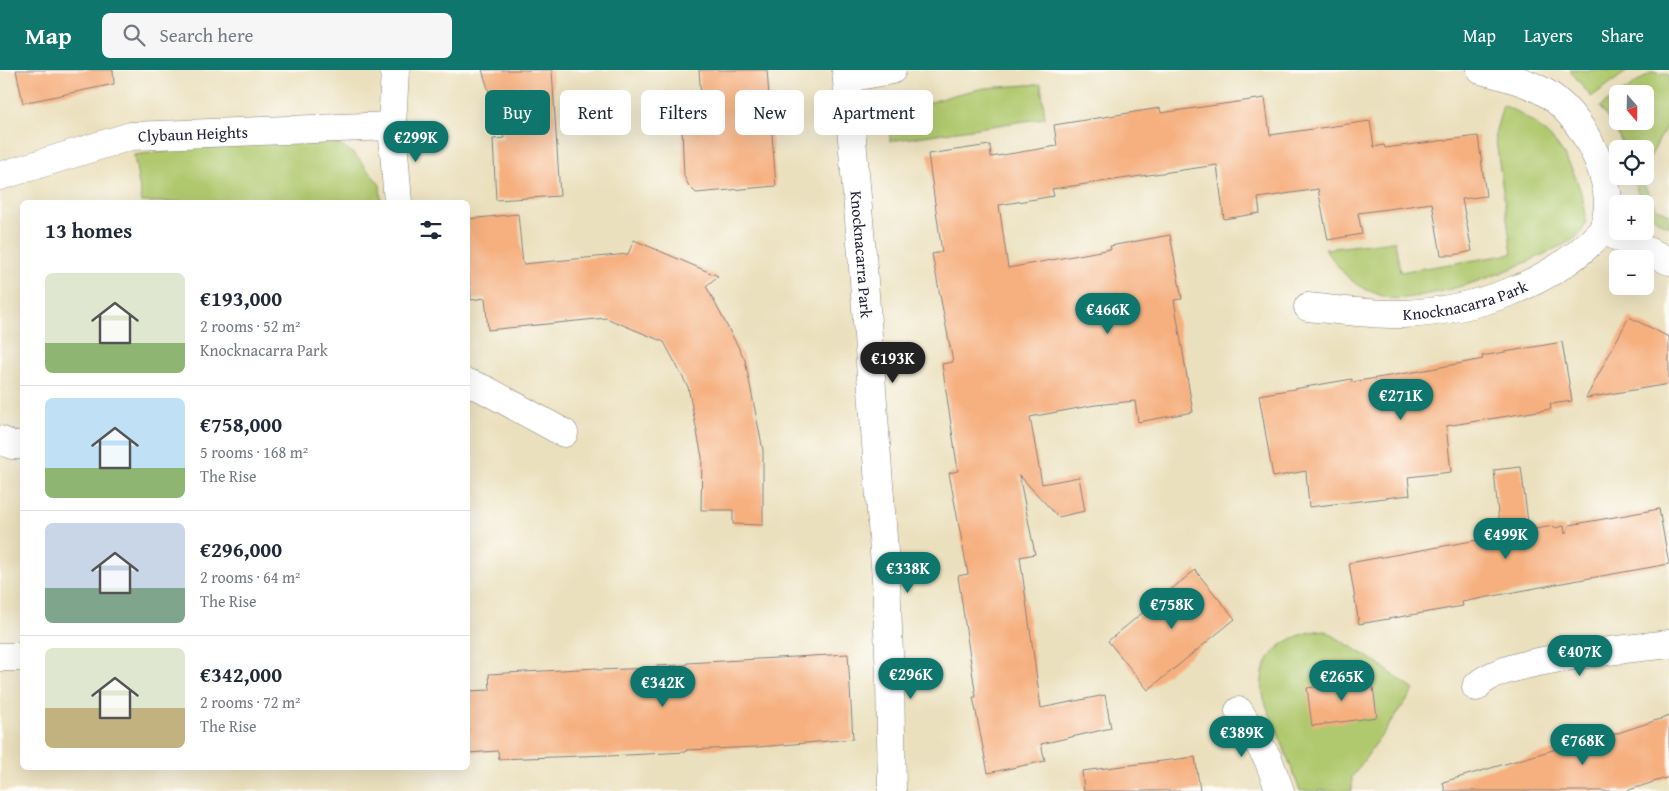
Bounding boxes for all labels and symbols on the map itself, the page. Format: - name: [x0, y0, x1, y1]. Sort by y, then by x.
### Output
- north arrow: [1609, 85, 1654, 130]
- street label: Clybaun Heights: [138, 120, 248, 148]
- pin: €299K: [381, 121, 451, 163]
- street label: Knocknacarra Park: [845, 190, 879, 320]
- street label: Knocknacarra Park: [1402, 273, 1532, 326]
- pin: €466K: [1073, 292, 1143, 335]
- pin: €193K: [858, 342, 928, 384]
- pin: €271K: [1366, 378, 1436, 421]
- pin: €499K: [1471, 518, 1541, 560]
- pin: €338K: [873, 552, 943, 594]
- pin: €758K: [1137, 588, 1207, 630]
- pin: €407K: [1545, 634, 1615, 677]
- pin: €296K: [876, 658, 946, 700]
- pin: €265K: [1307, 660, 1377, 702]
- pin: €342K: [628, 666, 698, 708]
- pin: €389K: [1207, 716, 1277, 758]
- pin: €768K: [1548, 724, 1618, 766]

